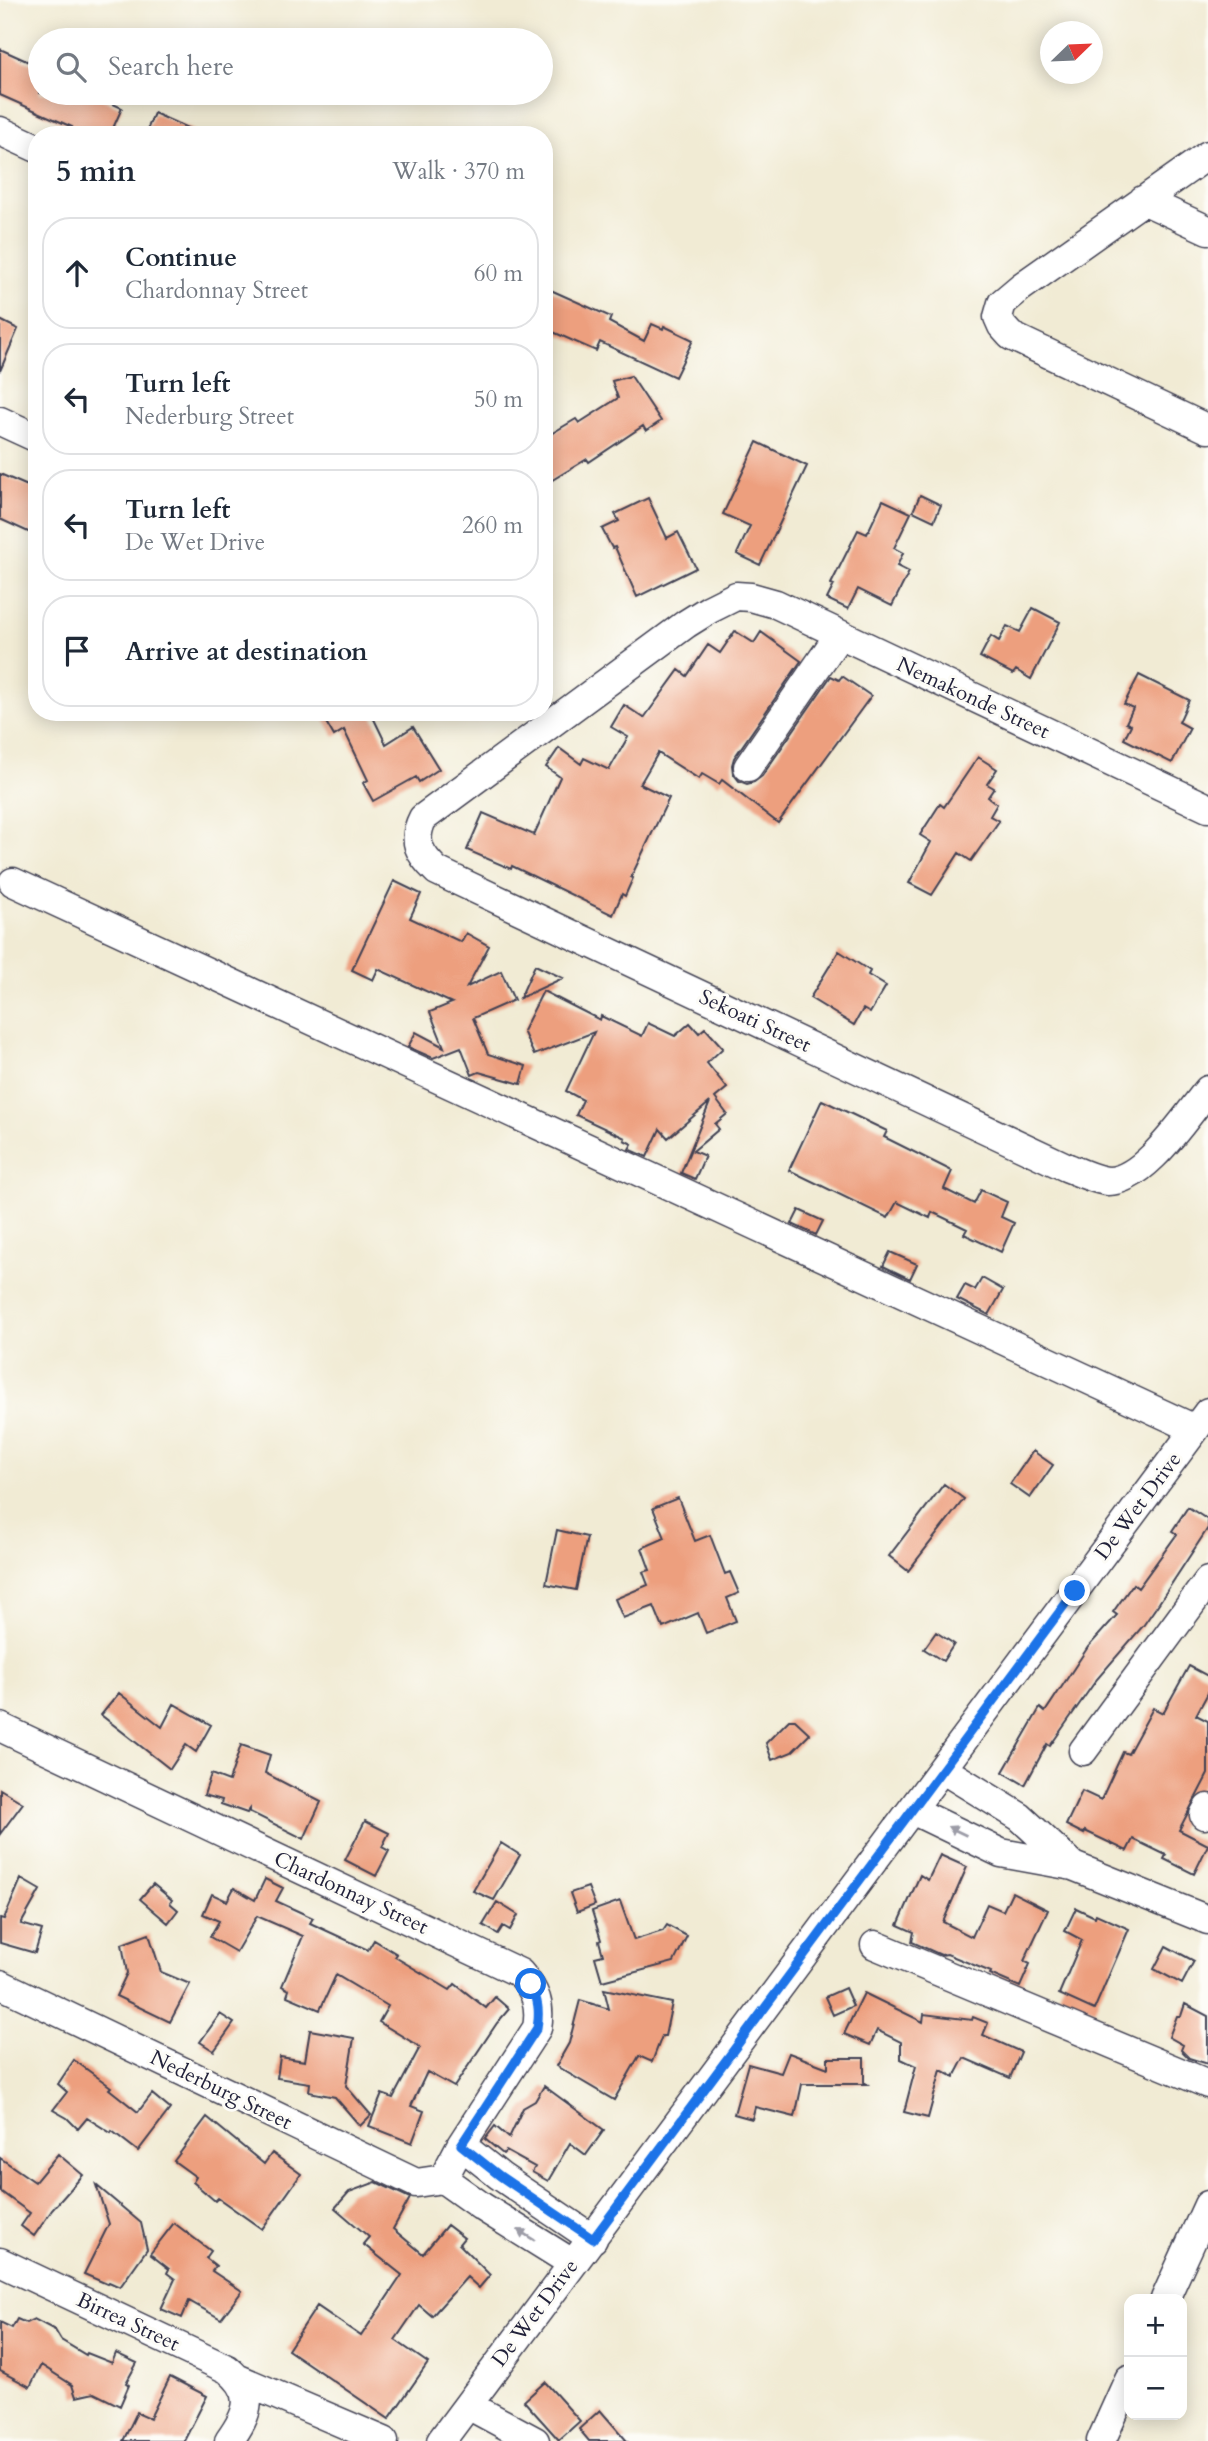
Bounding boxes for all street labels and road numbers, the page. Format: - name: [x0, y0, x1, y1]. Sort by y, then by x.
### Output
- street label: Nemakonde Street: [892, 650, 1055, 746]
- street label: Sekoati Street: [694, 982, 816, 1060]
- street label: De Wet Drive: [1088, 1446, 1188, 1566]
- street label: Chardonnay Street: [269, 1845, 433, 1942]
- street label: Nederburg Street: [145, 2043, 297, 2137]
- street label: De Wet Drive: [485, 2253, 585, 2373]
- street label: Birrea Street: [72, 2286, 184, 2359]

